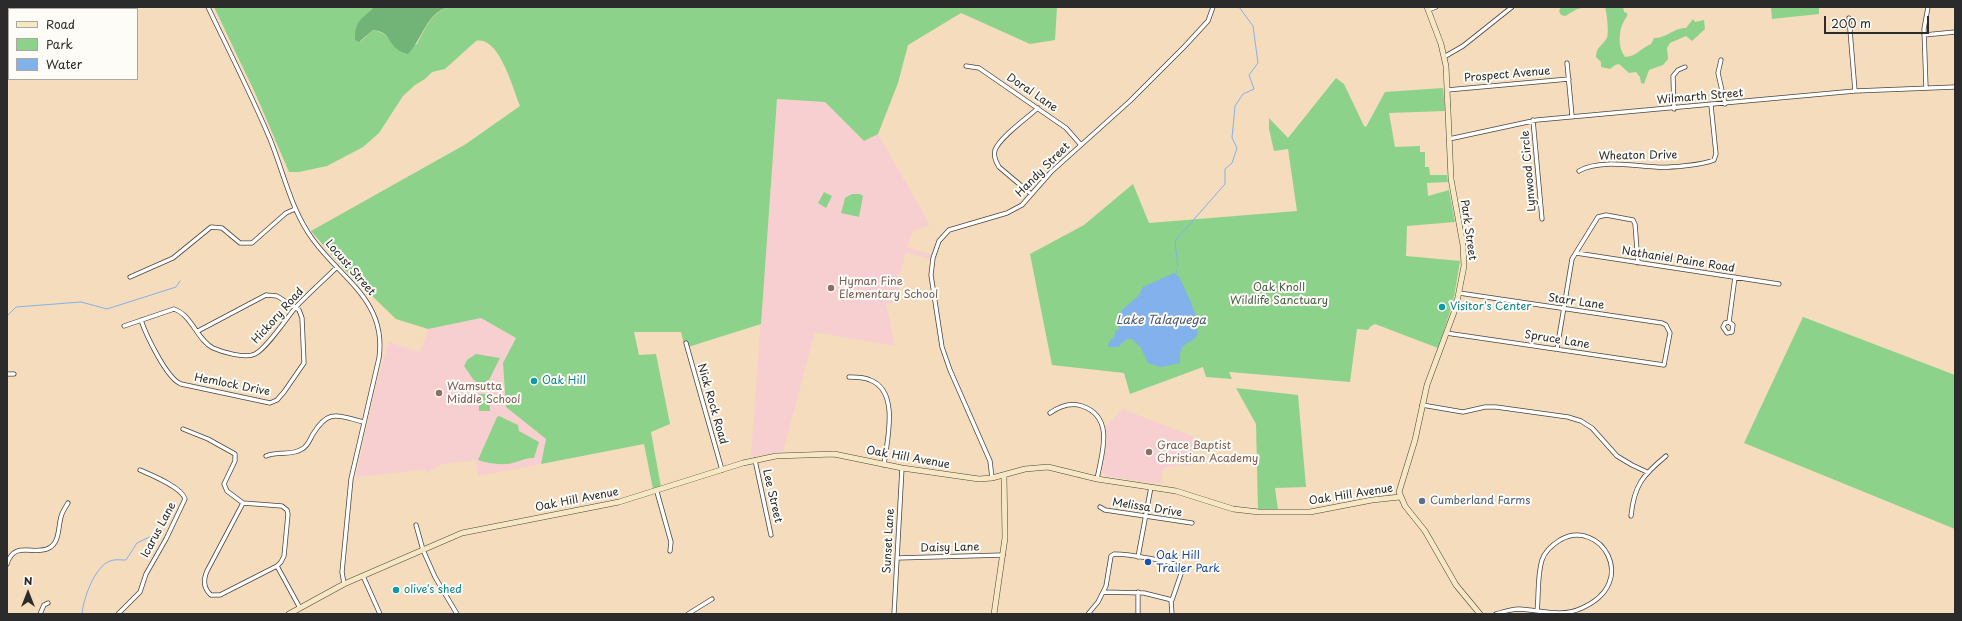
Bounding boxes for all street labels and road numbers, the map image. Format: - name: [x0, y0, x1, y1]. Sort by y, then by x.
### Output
- street label: Prospect Avenue: [1463, 65, 1551, 85]
- street label: Doral Lane: [1004, 71, 1060, 115]
- street label: Wilmarth Street: [1656, 87, 1744, 107]
- street label: Lynwood Circle: [1519, 130, 1539, 212]
- street label: Handy Street: [1013, 140, 1073, 200]
- street label: Wheaton Drive: [1599, 149, 1677, 163]
- street label: Park Street: [1457, 199, 1479, 261]
- street label: Locust Street: [322, 237, 378, 299]
- street label: Nathaniel Paine Road: [1620, 245, 1736, 275]
- street label: Hickory Road: [249, 285, 307, 347]
- street label: Starr Lane: [1547, 292, 1605, 312]
- street label: Spruce Lane: [1523, 328, 1591, 352]
- street label: Nick Rock Road: [694, 362, 730, 446]
- street label: Hemlock Drive: [193, 371, 271, 399]
- street label: Oak Hill Avenue: [865, 444, 951, 472]
- street label: Lee Street: [759, 468, 785, 524]
- street label: Oak Hill Avenue: [1308, 482, 1394, 508]
- street label: Oak Hill Avenue: [534, 485, 620, 515]
- street label: Melissa Drive: [1111, 496, 1183, 520]
- street label: Icarus Lane: [139, 500, 179, 560]
- street label: Sunset Lane: [881, 508, 897, 574]
- street label: Daisy Lane: [920, 541, 980, 555]

